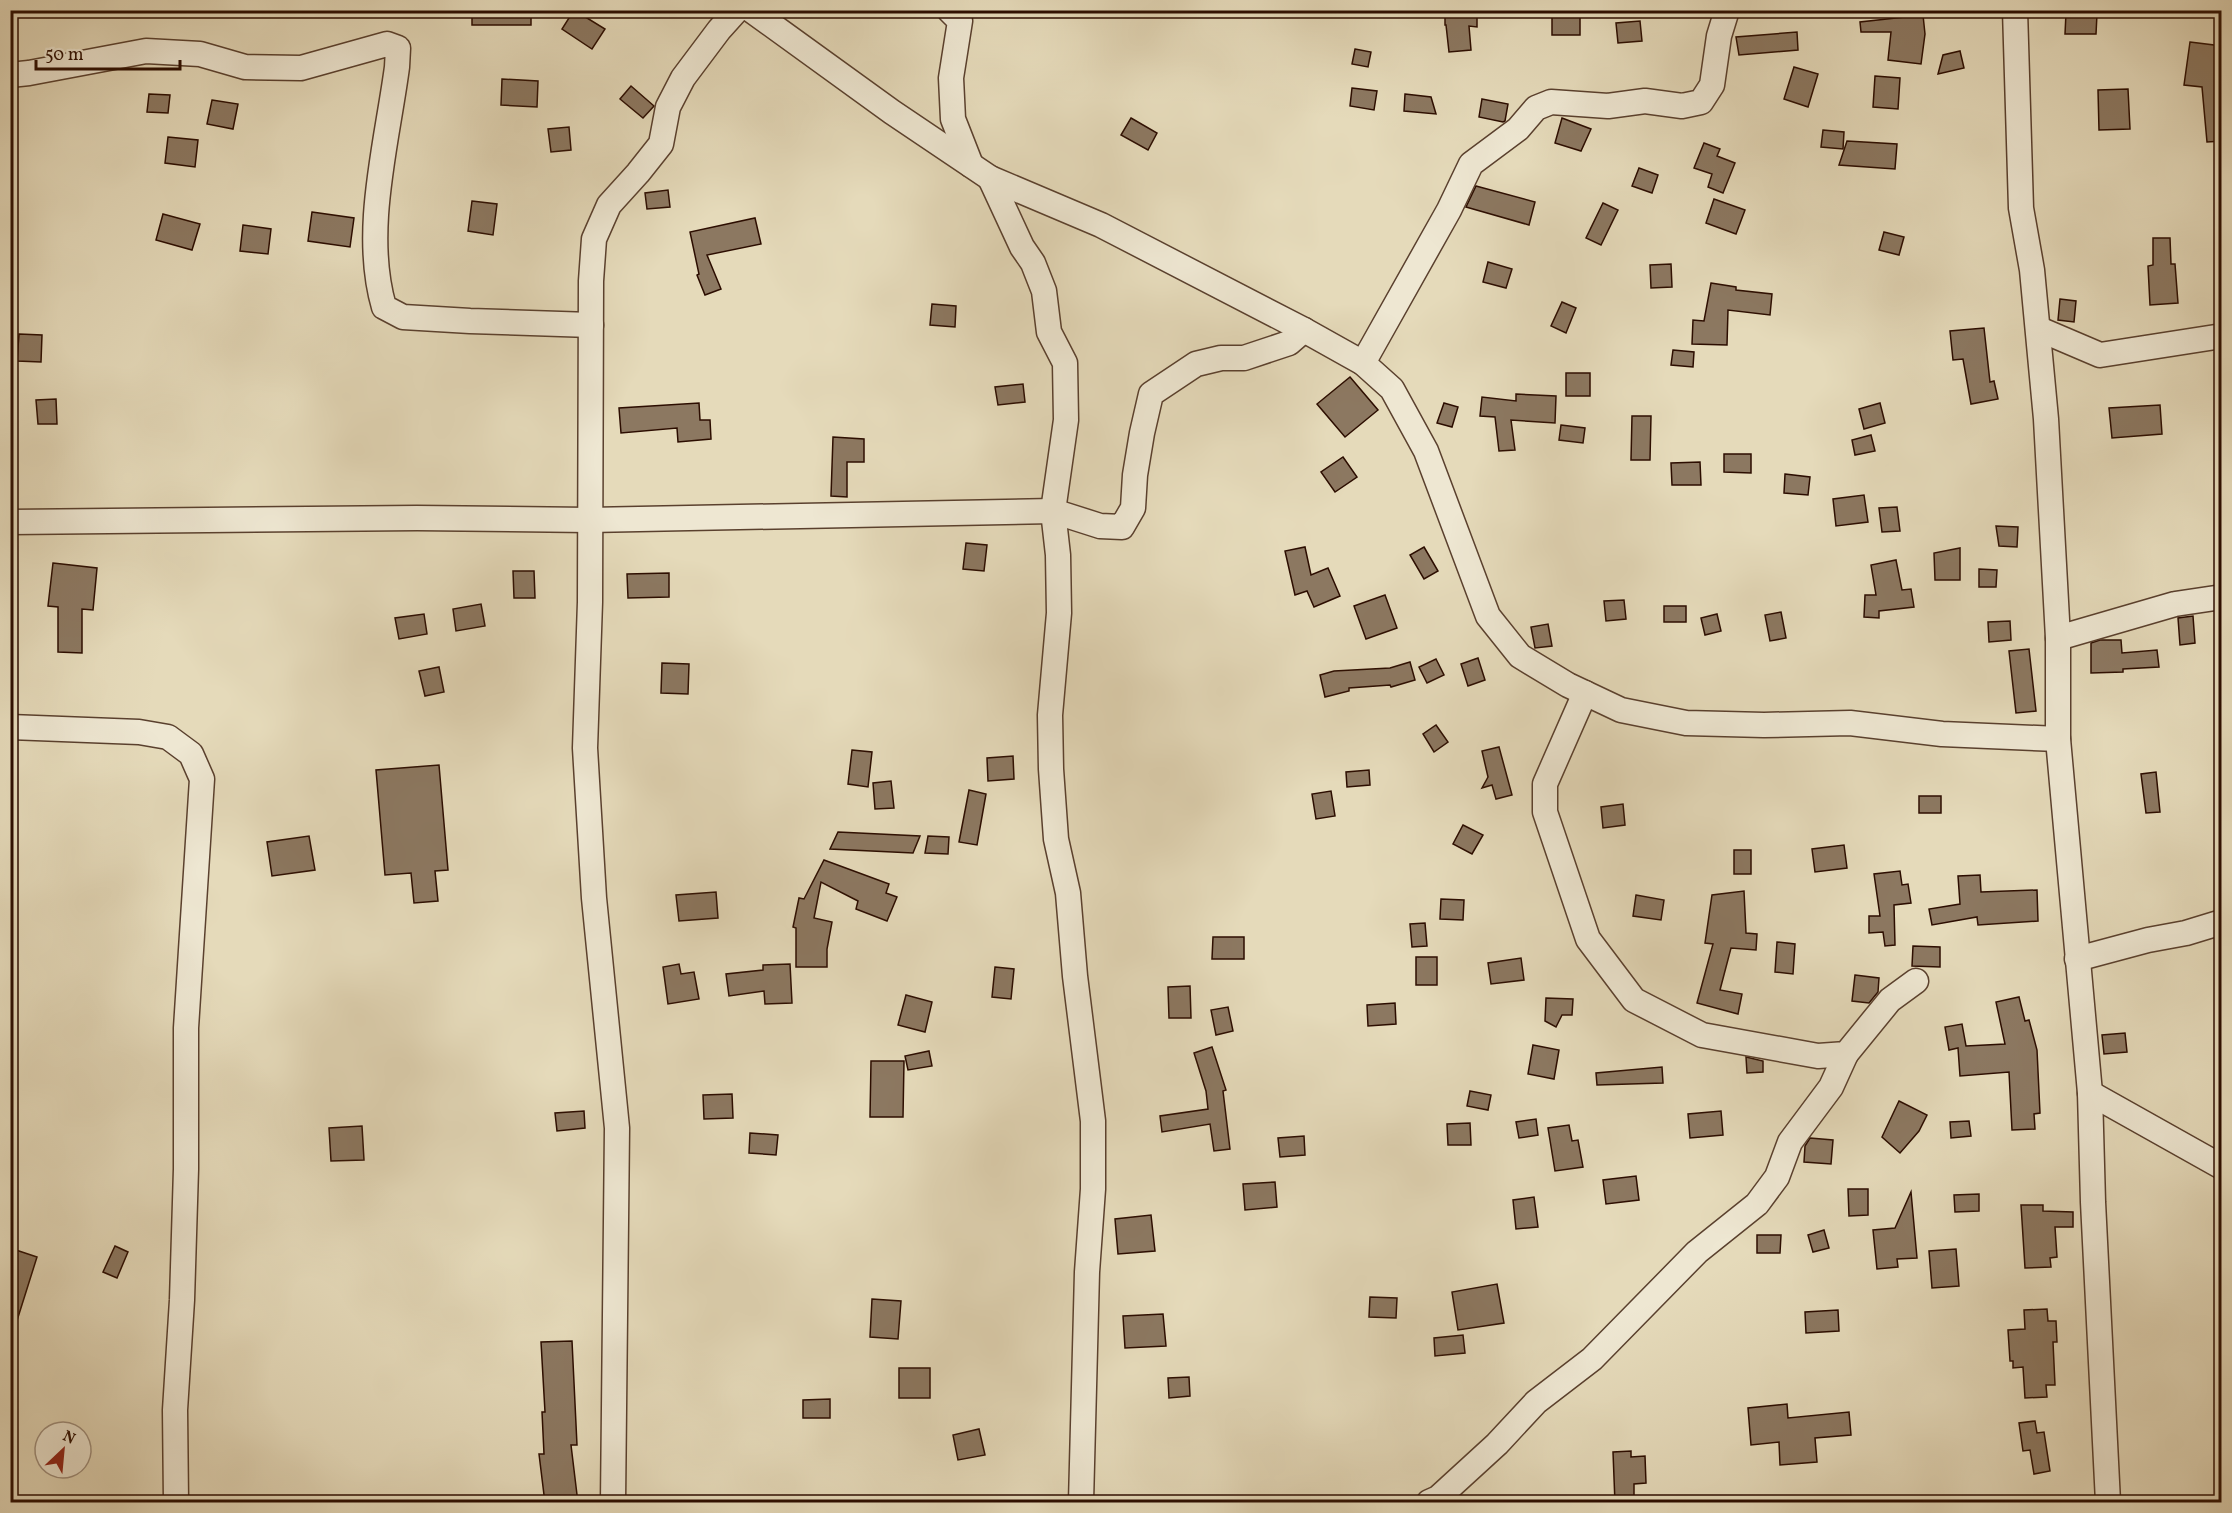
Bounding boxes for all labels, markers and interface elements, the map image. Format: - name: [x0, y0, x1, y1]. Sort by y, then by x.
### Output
- scale bar: [36, 33, 180, 71]
- text: 50 m: [45, 43, 84, 68]
- north arrow: [33, 1420, 93, 1480]
- text: N: [59, 1426, 79, 1451]

